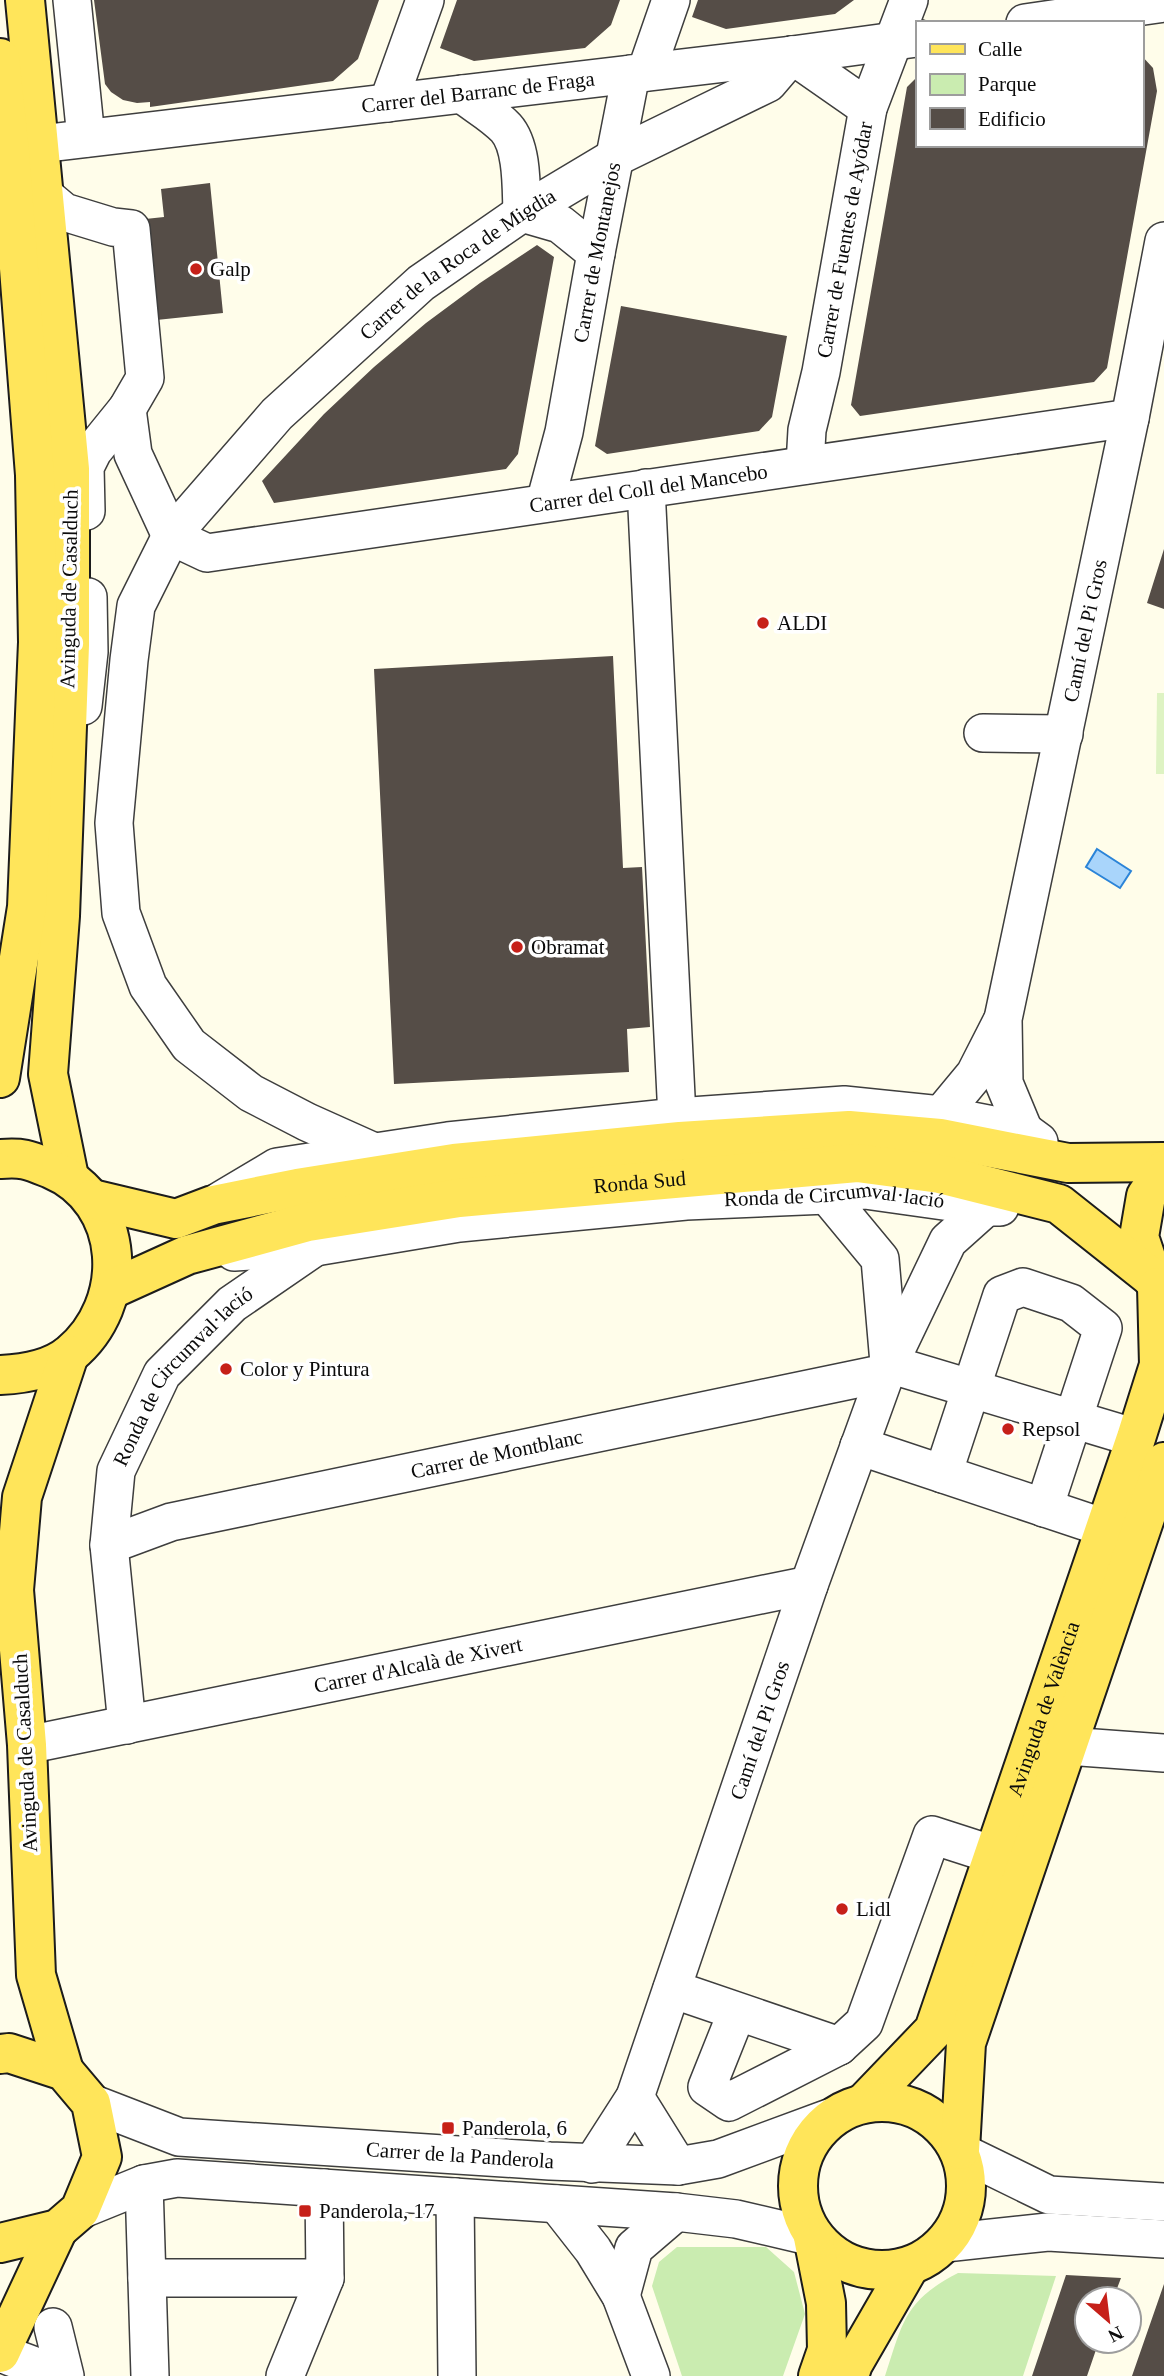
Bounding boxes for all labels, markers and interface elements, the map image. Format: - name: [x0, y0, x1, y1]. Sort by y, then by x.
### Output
- legend: [916, 21, 1143, 147]
- text: Calle: [978, 37, 1022, 61]
- street label: Carrer del Barranc de Fraga: [360, 66, 596, 118]
- text: Parque: [978, 72, 1036, 96]
- text: Edificio: [978, 107, 1046, 131]
- street label: Carrer de Fuentes de Ayódar: [812, 120, 877, 360]
- street label: Carrer de Montanejos: [568, 160, 625, 345]
- street label: Carrer de la Roca de Migdia: [355, 183, 560, 345]
- place label: Galp: [210, 257, 251, 281]
- marker: Galp: [188, 261, 204, 277]
- street label: Carrer del Coll del Mancebo: [528, 459, 769, 518]
- street label: Avinguda de Casalduch: [55, 489, 83, 689]
- street label: Camí del Pi Gros: [1058, 557, 1112, 704]
- place label: ALDI: [777, 611, 827, 635]
- marker: ALDI: [755, 615, 771, 631]
- place label: Obramat: [531, 935, 605, 959]
- marker: Obramat: [509, 939, 525, 955]
- street label: Ronda Sud: [592, 1166, 687, 1198]
- street label: Ronda de Circumval·lació: [723, 1177, 946, 1213]
- street label: Ronda de Circumval·lació: [108, 1281, 257, 1470]
- place label: Color y Pintura: [240, 1357, 370, 1381]
- marker: Color y Pintura: [218, 1361, 234, 1377]
- place label: Repsol: [1022, 1417, 1081, 1441]
- marker: Repsol: [1000, 1421, 1016, 1437]
- street label: Carrer de Montblanc: [409, 1424, 585, 1484]
- street label: Avinguda de València: [1003, 1618, 1085, 1800]
- street label: Carrer d'Alcalà de Xivert: [312, 1632, 524, 1698]
- street label: Avinguda de Casalduch: [8, 1652, 42, 1853]
- street label: Camí del Pi Gros: [725, 1658, 794, 1803]
- place label: Lidl: [856, 1897, 891, 1921]
- marker: Lidl: [834, 1901, 850, 1917]
- place label: Panderola, 6: [462, 2116, 567, 2140]
- marker: Panderola, 6: [440, 2120, 456, 2136]
- street label: Carrer de la Panderola: [365, 2137, 556, 2173]
- place label: Panderola, 17: [319, 2199, 434, 2223]
- marker: Panderola, 17: [297, 2203, 313, 2219]
- north arrow: [1073, 2285, 1143, 2355]
- text: N: [1105, 2322, 1127, 2347]

